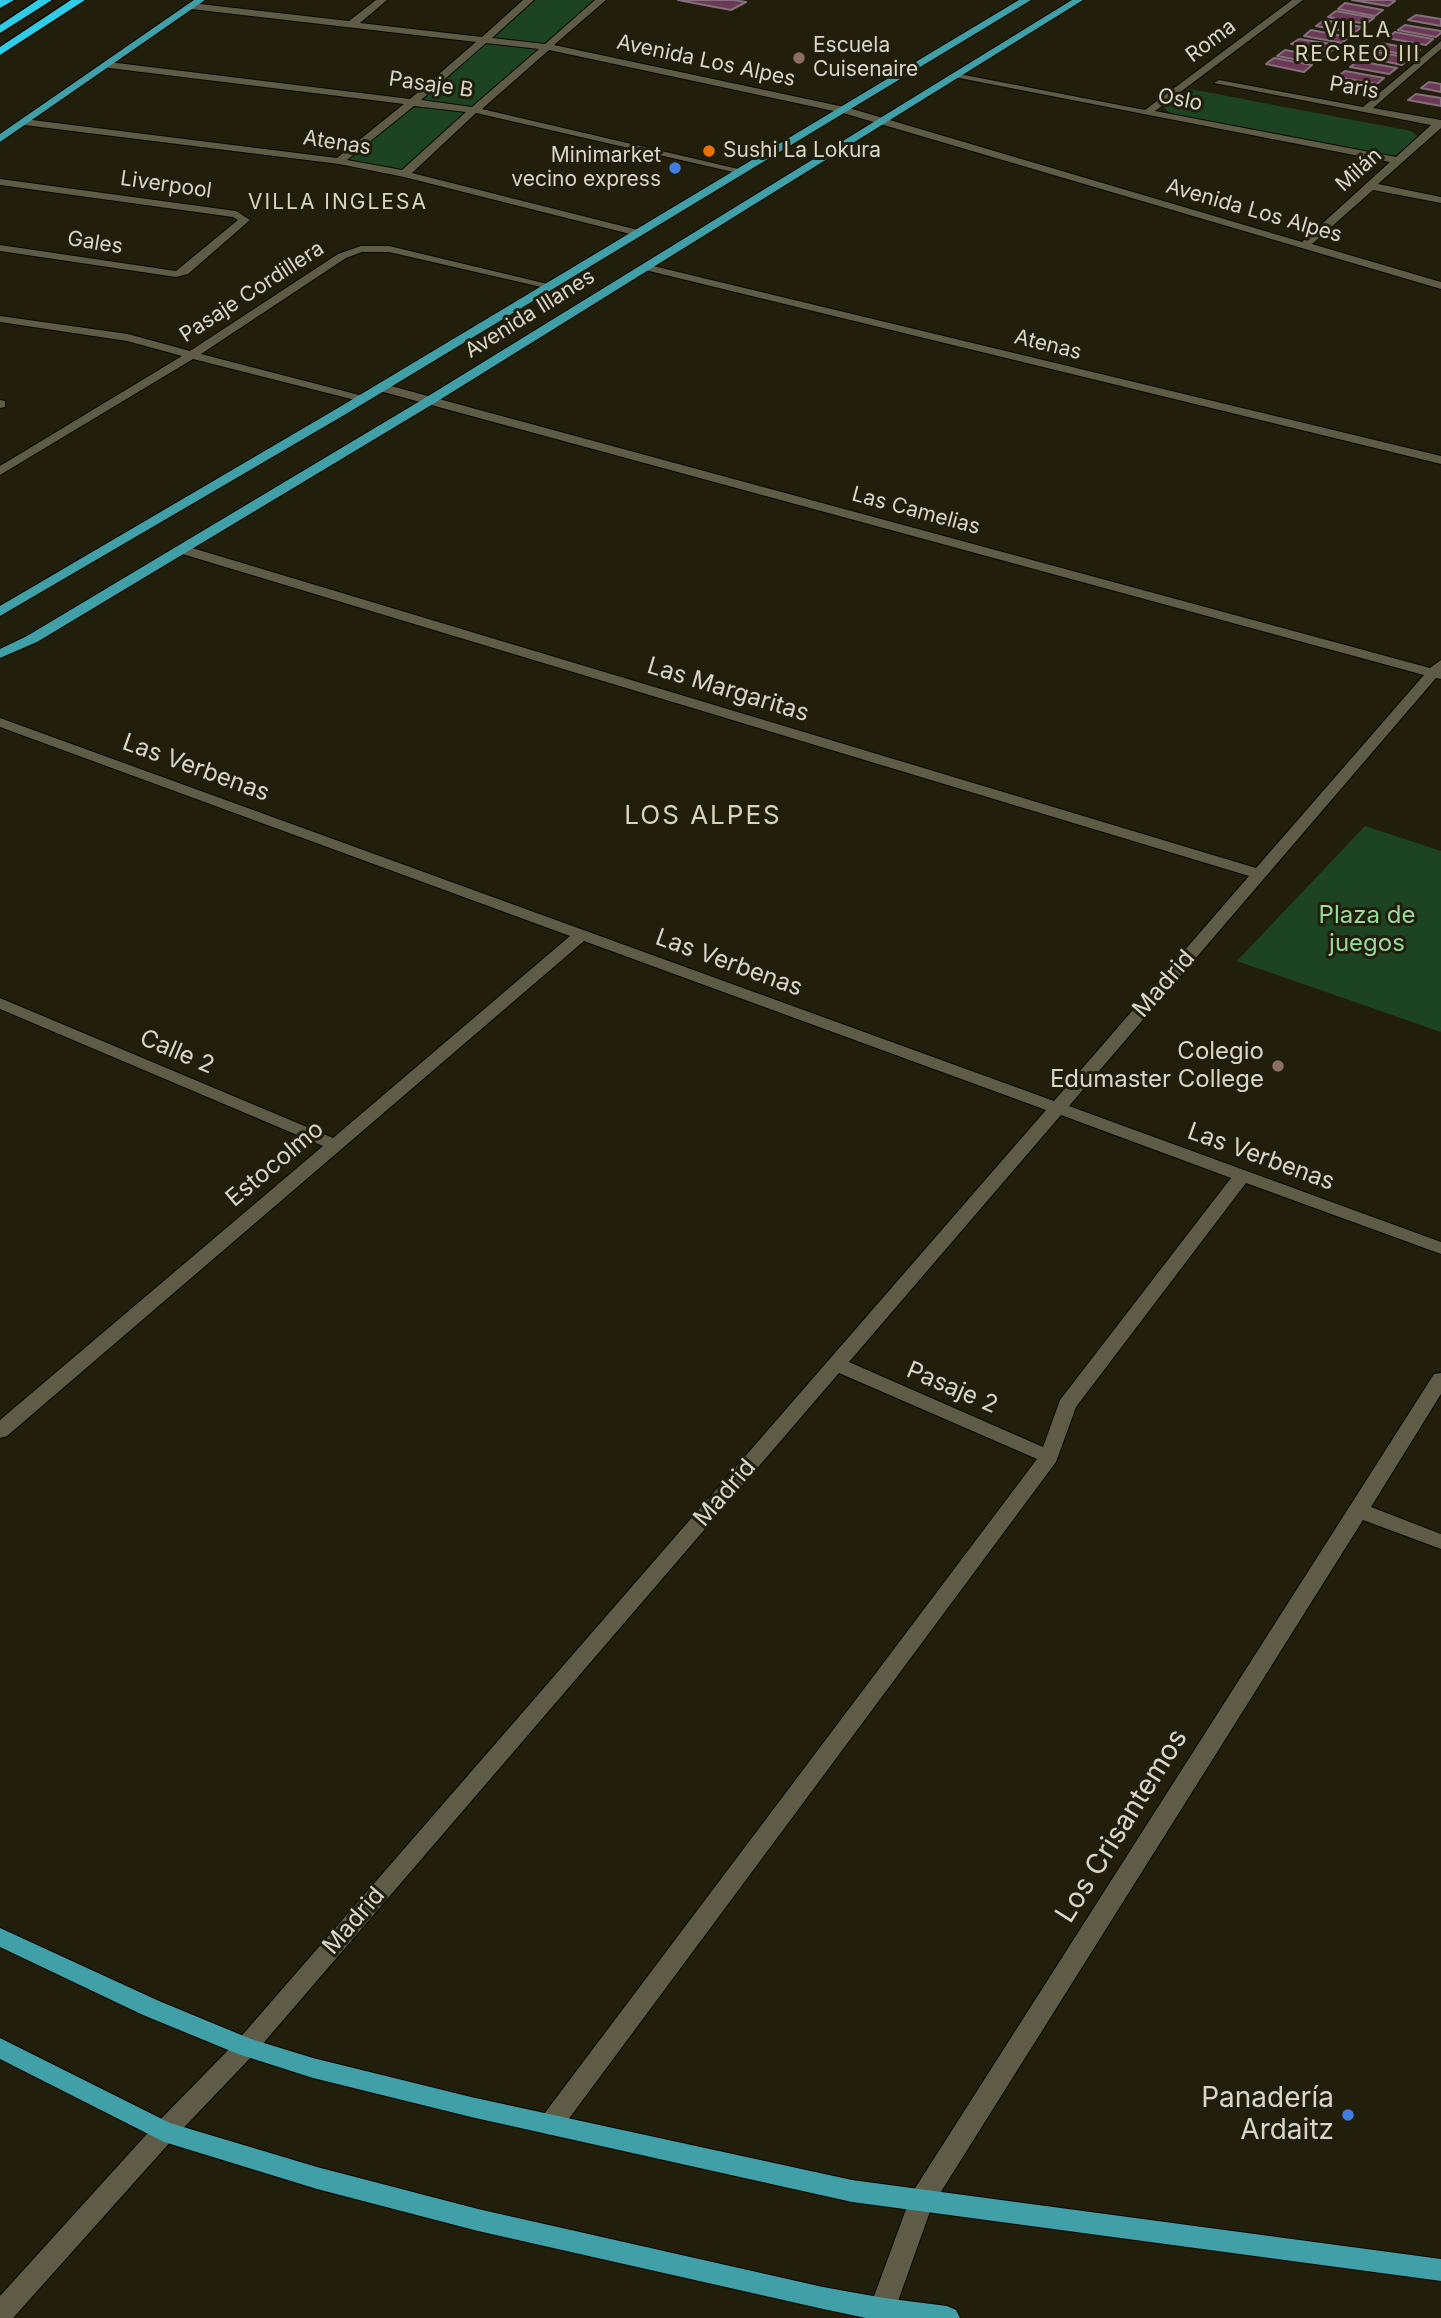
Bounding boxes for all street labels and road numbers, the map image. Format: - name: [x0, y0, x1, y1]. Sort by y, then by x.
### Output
- street label: Roma: [1181, 14, 1241, 68]
- street label: Avenida Los Alpes: [614, 30, 798, 92]
- street label: Pasaje B: [387, 67, 475, 103]
- street label: Paris: [1327, 71, 1381, 105]
- street label: Oslo: [1156, 83, 1204, 117]
- street label: Atenas: [301, 125, 373, 161]
- street label: Milán: [1331, 143, 1387, 197]
- street label: Liverpool: [119, 166, 213, 204]
- street label: Avenida Los Alpes: [1163, 174, 1345, 248]
- street label: Gales: [65, 226, 125, 260]
- street label: Pasaje Cordillera: [175, 236, 329, 348]
- street label: Avenida Illanes: [461, 264, 599, 364]
- street label: Atenas: [1012, 325, 1084, 365]
- street label: Las Camelias: [849, 482, 983, 540]
- street label: Las Margaritas: [644, 652, 812, 728]
- street label: Las Verbenas: [119, 728, 273, 808]
- street label: Las Verbenas: [652, 923, 806, 1003]
- street label: Madrid: [1127, 944, 1201, 1024]
- street label: Calle 2: [135, 1024, 219, 1080]
- street label: Estocolmo: [220, 1115, 330, 1213]
- street label: Las Verbenas: [1184, 1117, 1338, 1197]
- street label: Pasaje 2: [902, 1356, 1002, 1420]
- street label: Madrid: [688, 1453, 762, 1533]
- street label: Los Crisantemos: [1049, 1723, 1195, 1929]
- street label: Madrid: [317, 1881, 391, 1961]

